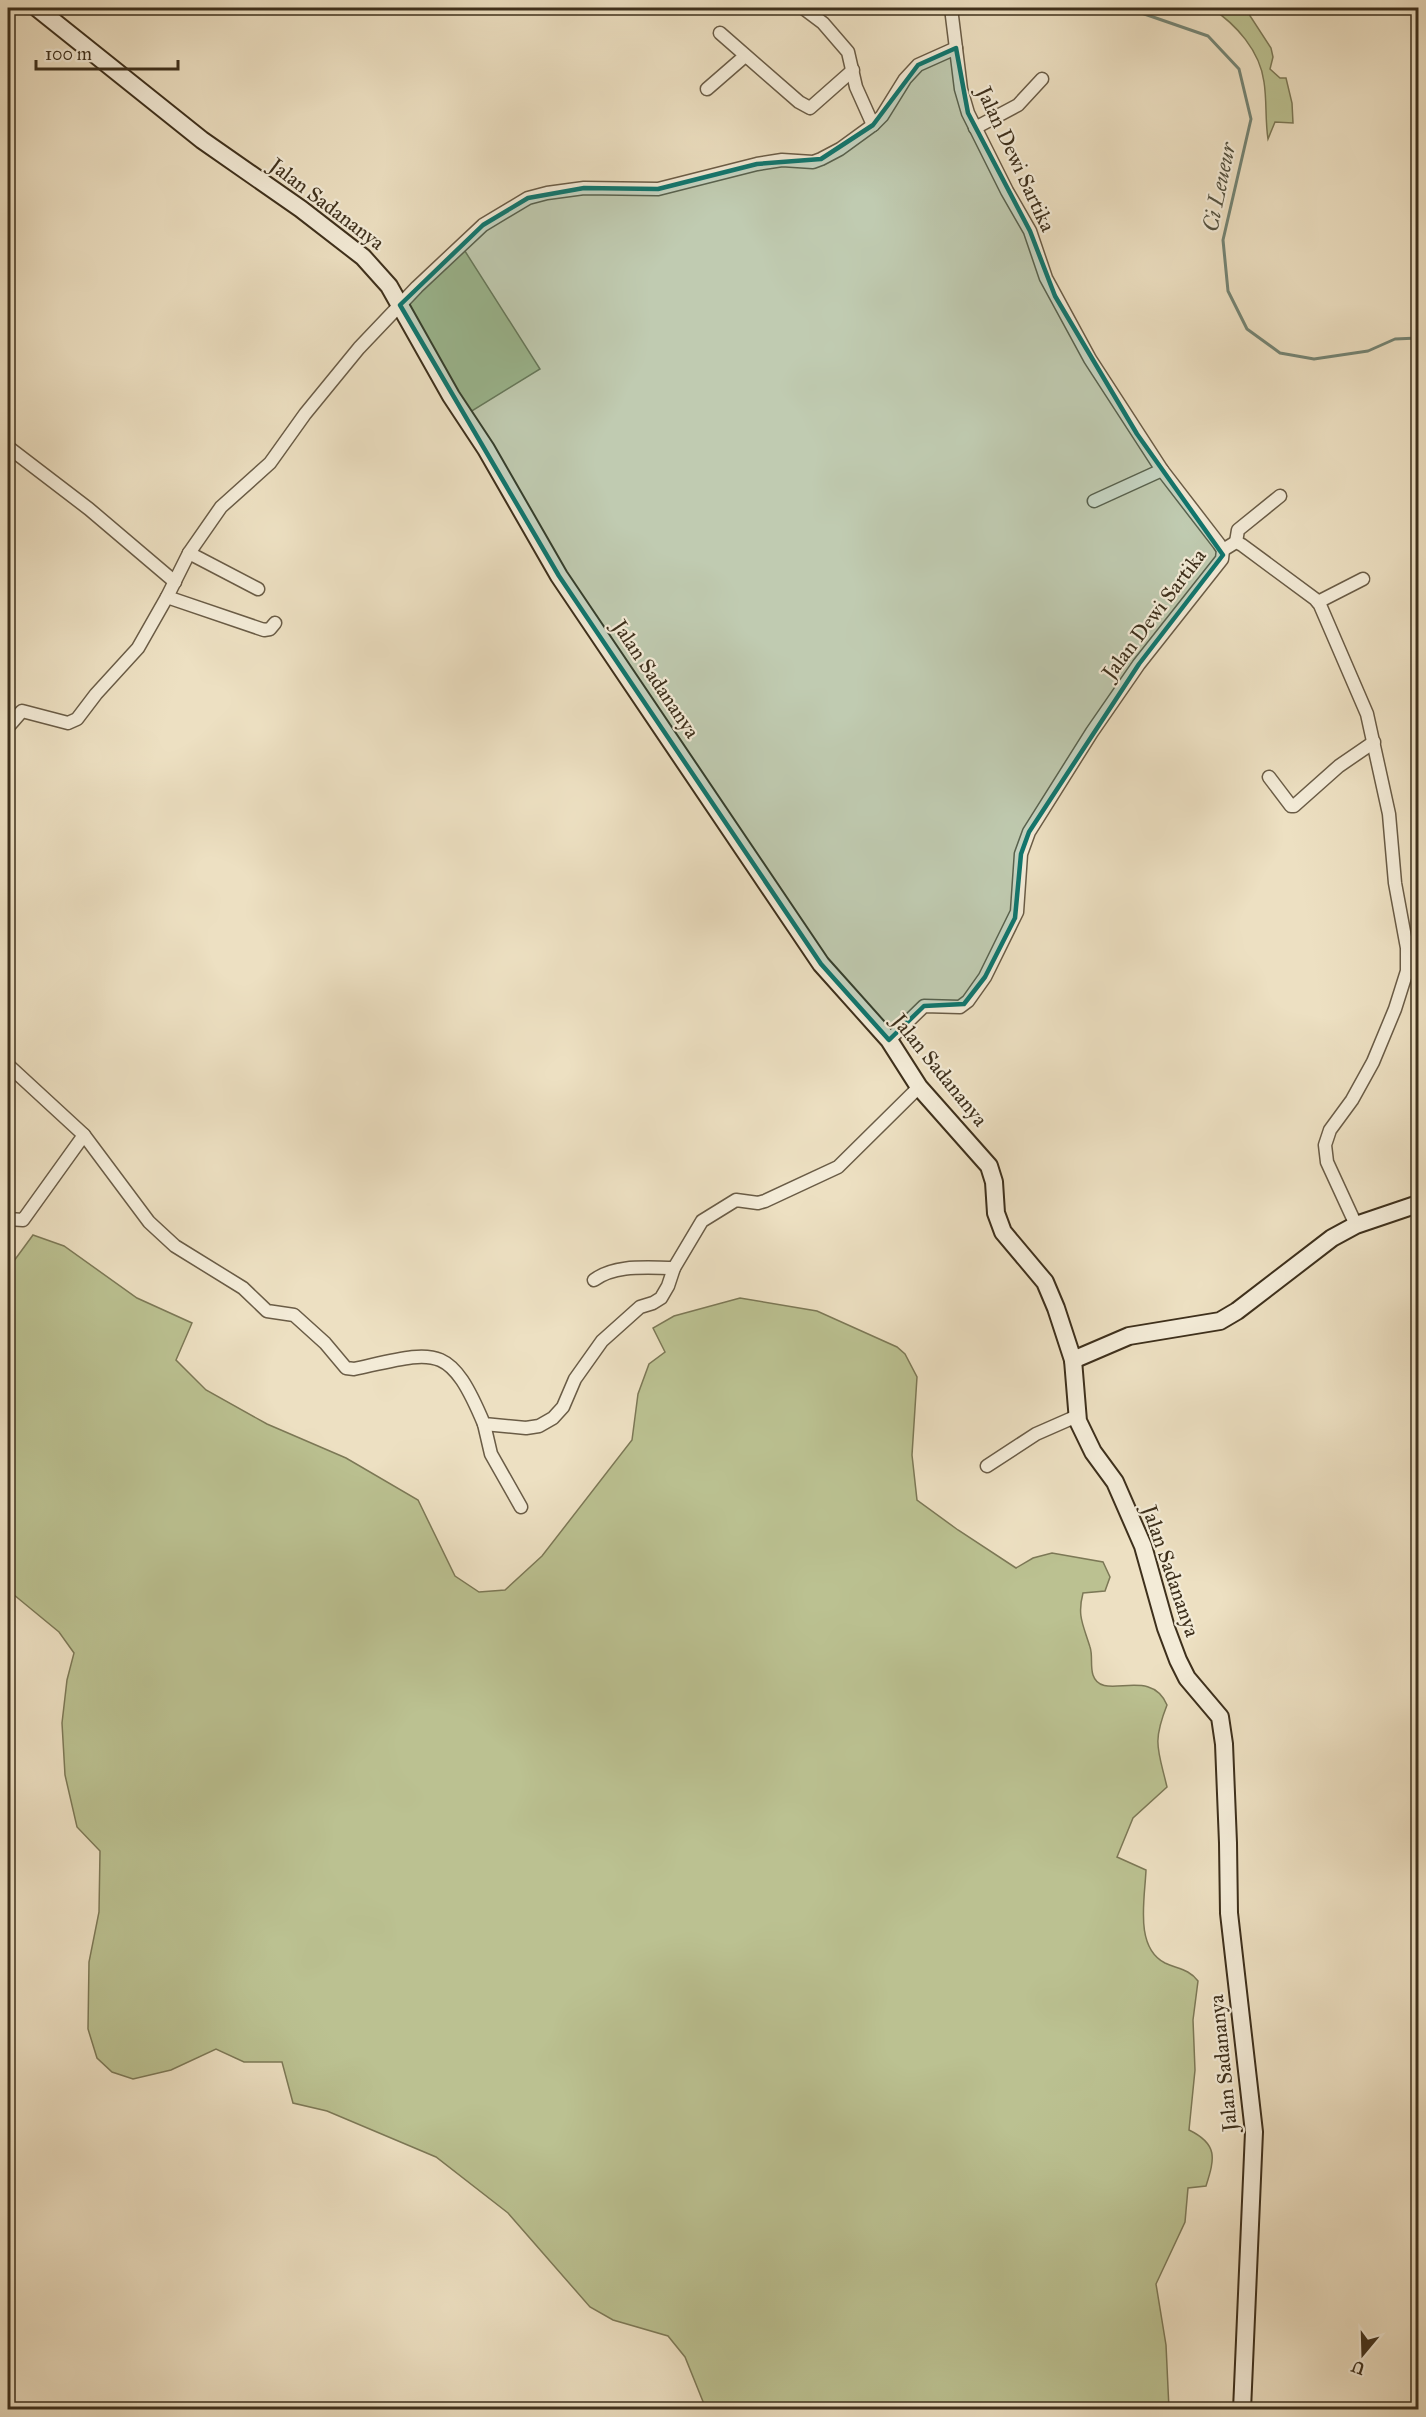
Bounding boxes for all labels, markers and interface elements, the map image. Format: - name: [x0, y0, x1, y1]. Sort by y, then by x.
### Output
- scale bar: [36, 33, 178, 71]
- text: 100 m: [45, 43, 92, 65]
- street label: Jalan Dewi Sartika: [970, 80, 1061, 236]
- water label: Ci Leueur: [1196, 138, 1242, 234]
- street label: Jalan Sadananya: [263, 151, 390, 256]
- street label: Jalan Dewi Sartika: [1095, 543, 1212, 686]
- street label: Jalan Sadananya: [606, 613, 705, 743]
- street label: Jalan Sadananya: [885, 1007, 993, 1132]
- street label: Jalan Sadananya: [1136, 1500, 1206, 1640]
- street label: Jalan Sadananya: [1203, 1993, 1243, 2135]
- north arrow: [1333, 2324, 1393, 2384]
- text: U: [1349, 2357, 1367, 2379]

